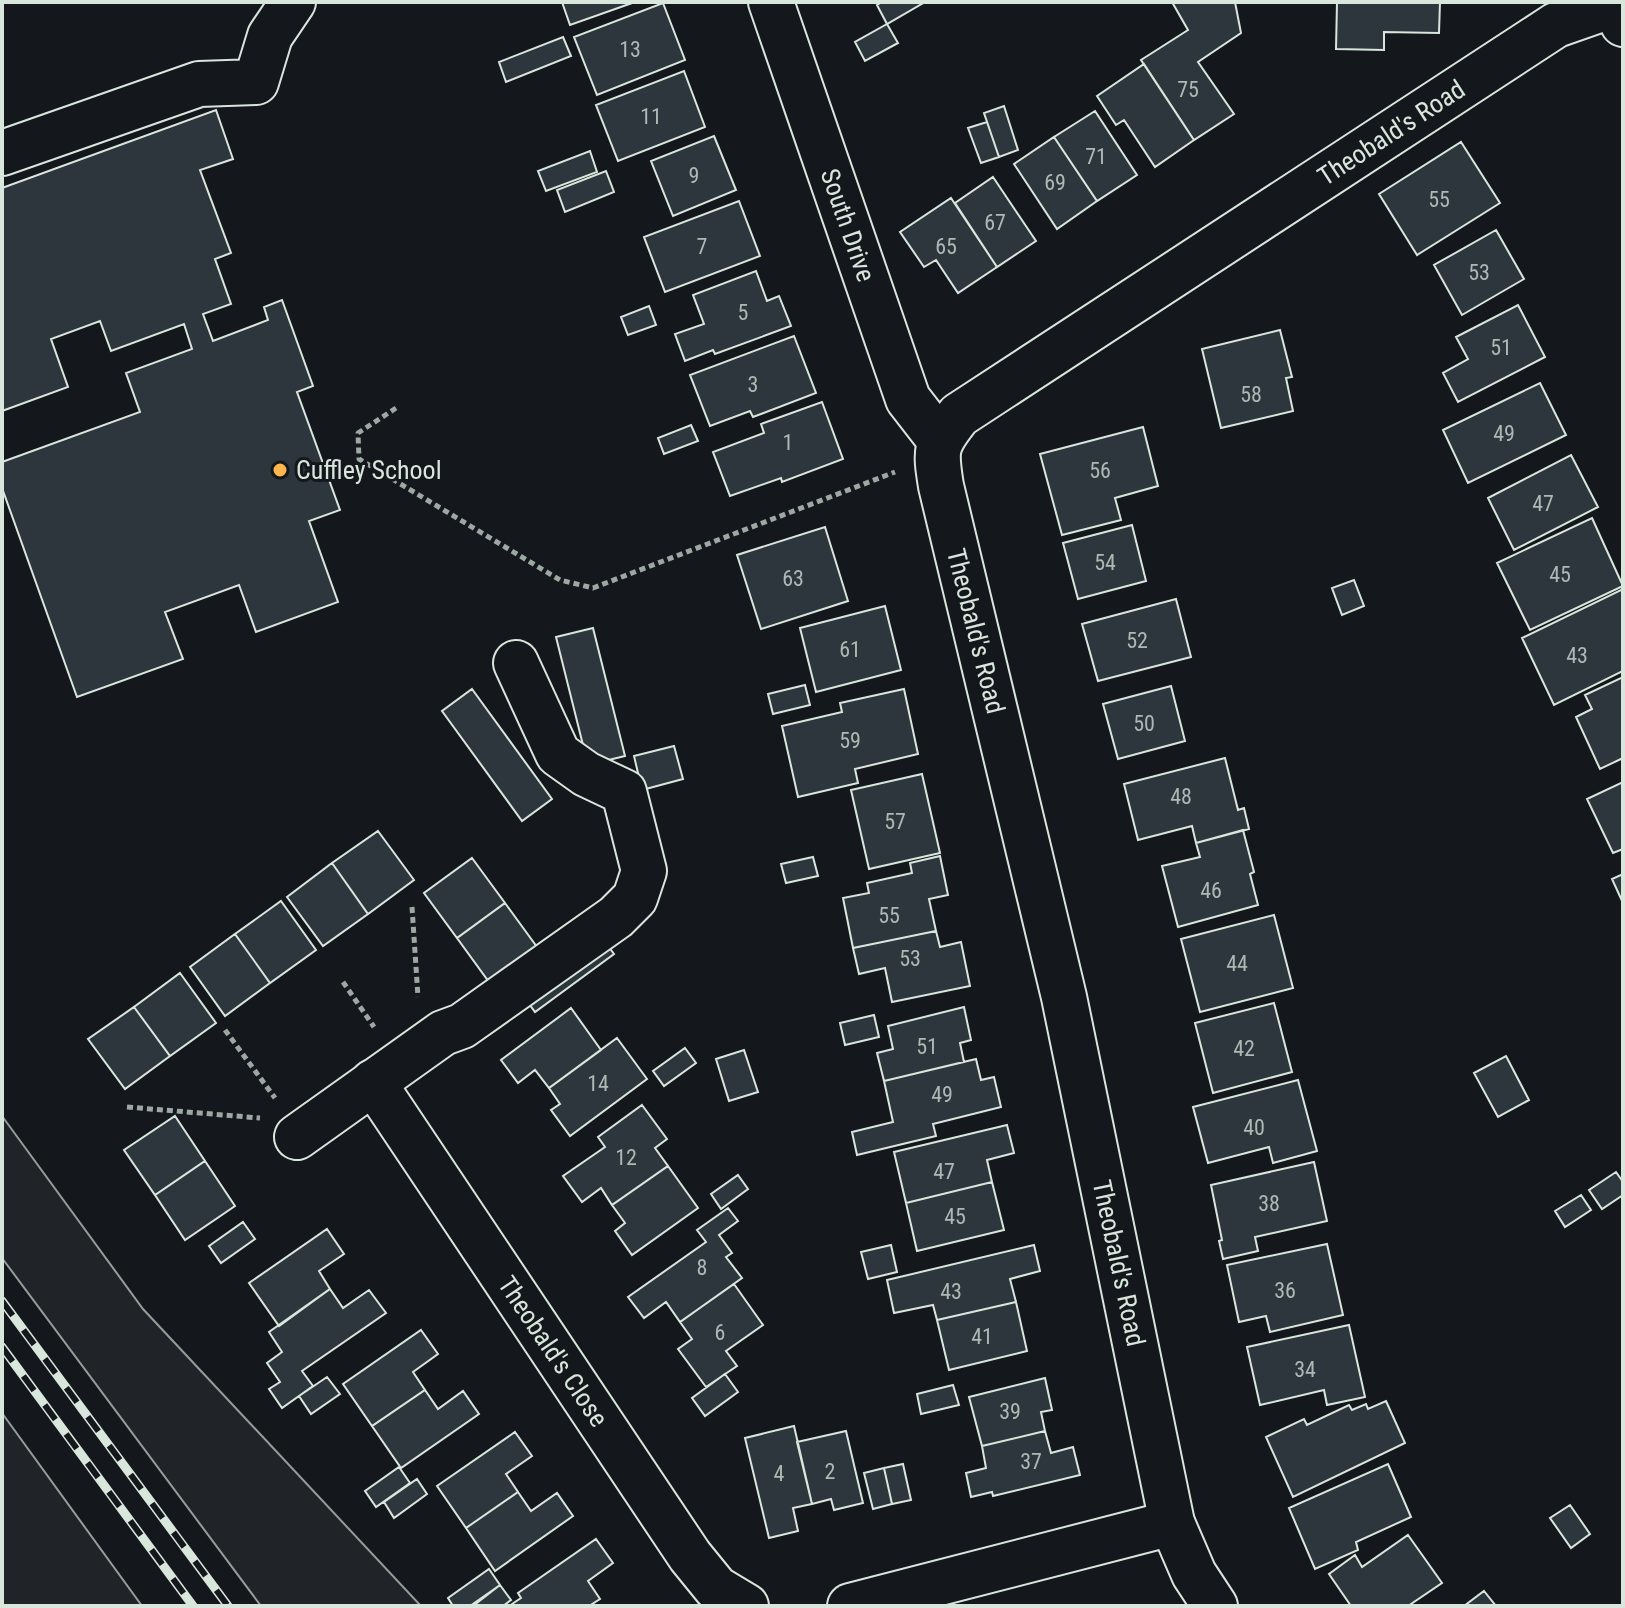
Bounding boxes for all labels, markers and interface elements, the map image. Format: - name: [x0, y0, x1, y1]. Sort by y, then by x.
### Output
- house number: 13: [619, 37, 641, 62]
- street label: Theobald's Road: [1312, 74, 1470, 191]
- house number: 75: [1177, 77, 1199, 102]
- house number: 11: [640, 104, 662, 129]
- house number: 71: [1085, 144, 1107, 169]
- house number: 9: [689, 163, 699, 188]
- street label: South Drive: [815, 165, 881, 285]
- house number: 69: [1044, 170, 1066, 195]
- house number: 55: [1428, 187, 1450, 212]
- house number: 67: [984, 210, 1006, 235]
- house number: 7: [697, 234, 707, 259]
- house number: 65: [935, 234, 957, 259]
- house number: 53: [1468, 260, 1490, 285]
- house number: 5: [738, 300, 748, 325]
- house number: 51: [1490, 335, 1512, 360]
- house number: 3: [748, 372, 758, 397]
- house number: 58: [1240, 382, 1262, 407]
- house number: 49: [1493, 421, 1515, 446]
- house number: 1: [783, 430, 793, 455]
- place label: Cuffley School: [296, 455, 442, 485]
- house number: 56: [1089, 458, 1111, 483]
- marker: Cuffley School: [271, 461, 289, 479]
- house number: 47: [1532, 491, 1554, 516]
- street label: Theobald's Road: [941, 545, 1011, 717]
- house number: 54: [1094, 550, 1116, 575]
- house number: 45: [1549, 562, 1571, 587]
- house number: 63: [782, 566, 804, 591]
- house number: 52: [1126, 628, 1148, 653]
- house number: 61: [839, 637, 861, 662]
- house number: 43: [1566, 643, 1588, 668]
- house number: 50: [1133, 711, 1155, 736]
- house number: 59: [839, 728, 861, 753]
- house number: 48: [1170, 784, 1192, 809]
- house number: 57: [884, 809, 906, 834]
- house number: 46: [1200, 878, 1222, 903]
- house number: 55: [878, 903, 900, 928]
- house number: 53: [899, 946, 921, 971]
- house number: 44: [1226, 951, 1248, 976]
- house number: 51: [916, 1034, 938, 1059]
- house number: 42: [1233, 1036, 1255, 1061]
- house number: 14: [587, 1071, 609, 1096]
- house number: 49: [931, 1082, 953, 1107]
- house number: 40: [1243, 1115, 1265, 1140]
- house number: 12: [615, 1145, 637, 1170]
- house number: 47: [933, 1159, 955, 1184]
- street label: Theobald's Road: [1087, 1177, 1151, 1349]
- house number: 38: [1258, 1191, 1280, 1216]
- house number: 45: [944, 1204, 966, 1229]
- house number: 8: [697, 1255, 707, 1280]
- street label: Theobald's Close: [492, 1270, 614, 1432]
- house number: 36: [1274, 1278, 1296, 1303]
- house number: 43: [940, 1279, 962, 1304]
- house number: 6: [715, 1320, 725, 1345]
- house number: 41: [971, 1324, 993, 1349]
- house number: 34: [1294, 1357, 1316, 1382]
- house number: 39: [999, 1399, 1021, 1424]
- house number: 37: [1020, 1449, 1042, 1474]
- house number: 2: [825, 1459, 835, 1484]
- house number: 4: [774, 1461, 785, 1486]

